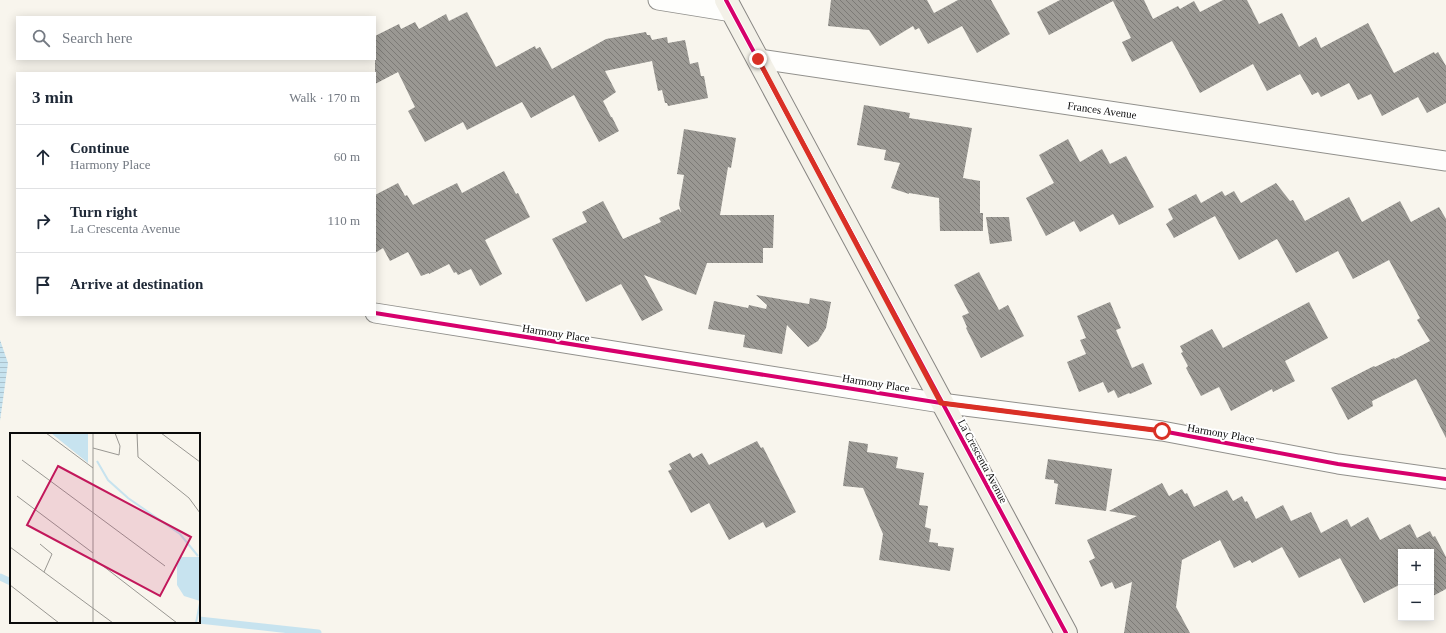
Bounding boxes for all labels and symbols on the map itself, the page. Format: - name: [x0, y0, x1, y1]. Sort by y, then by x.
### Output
- route end: [749, 50, 767, 68]
- street label: Frances Avenue: [1067, 99, 1137, 121]
- street label: Harmony Place: [521, 322, 591, 344]
- street label: Harmony Place: [841, 372, 911, 394]
- street label: La Crescenta Avenue: [956, 417, 1010, 505]
- street label: Harmony Place: [1186, 421, 1256, 445]
- route start: [1153, 422, 1171, 440]
- inset map: [10, 433, 200, 623]

